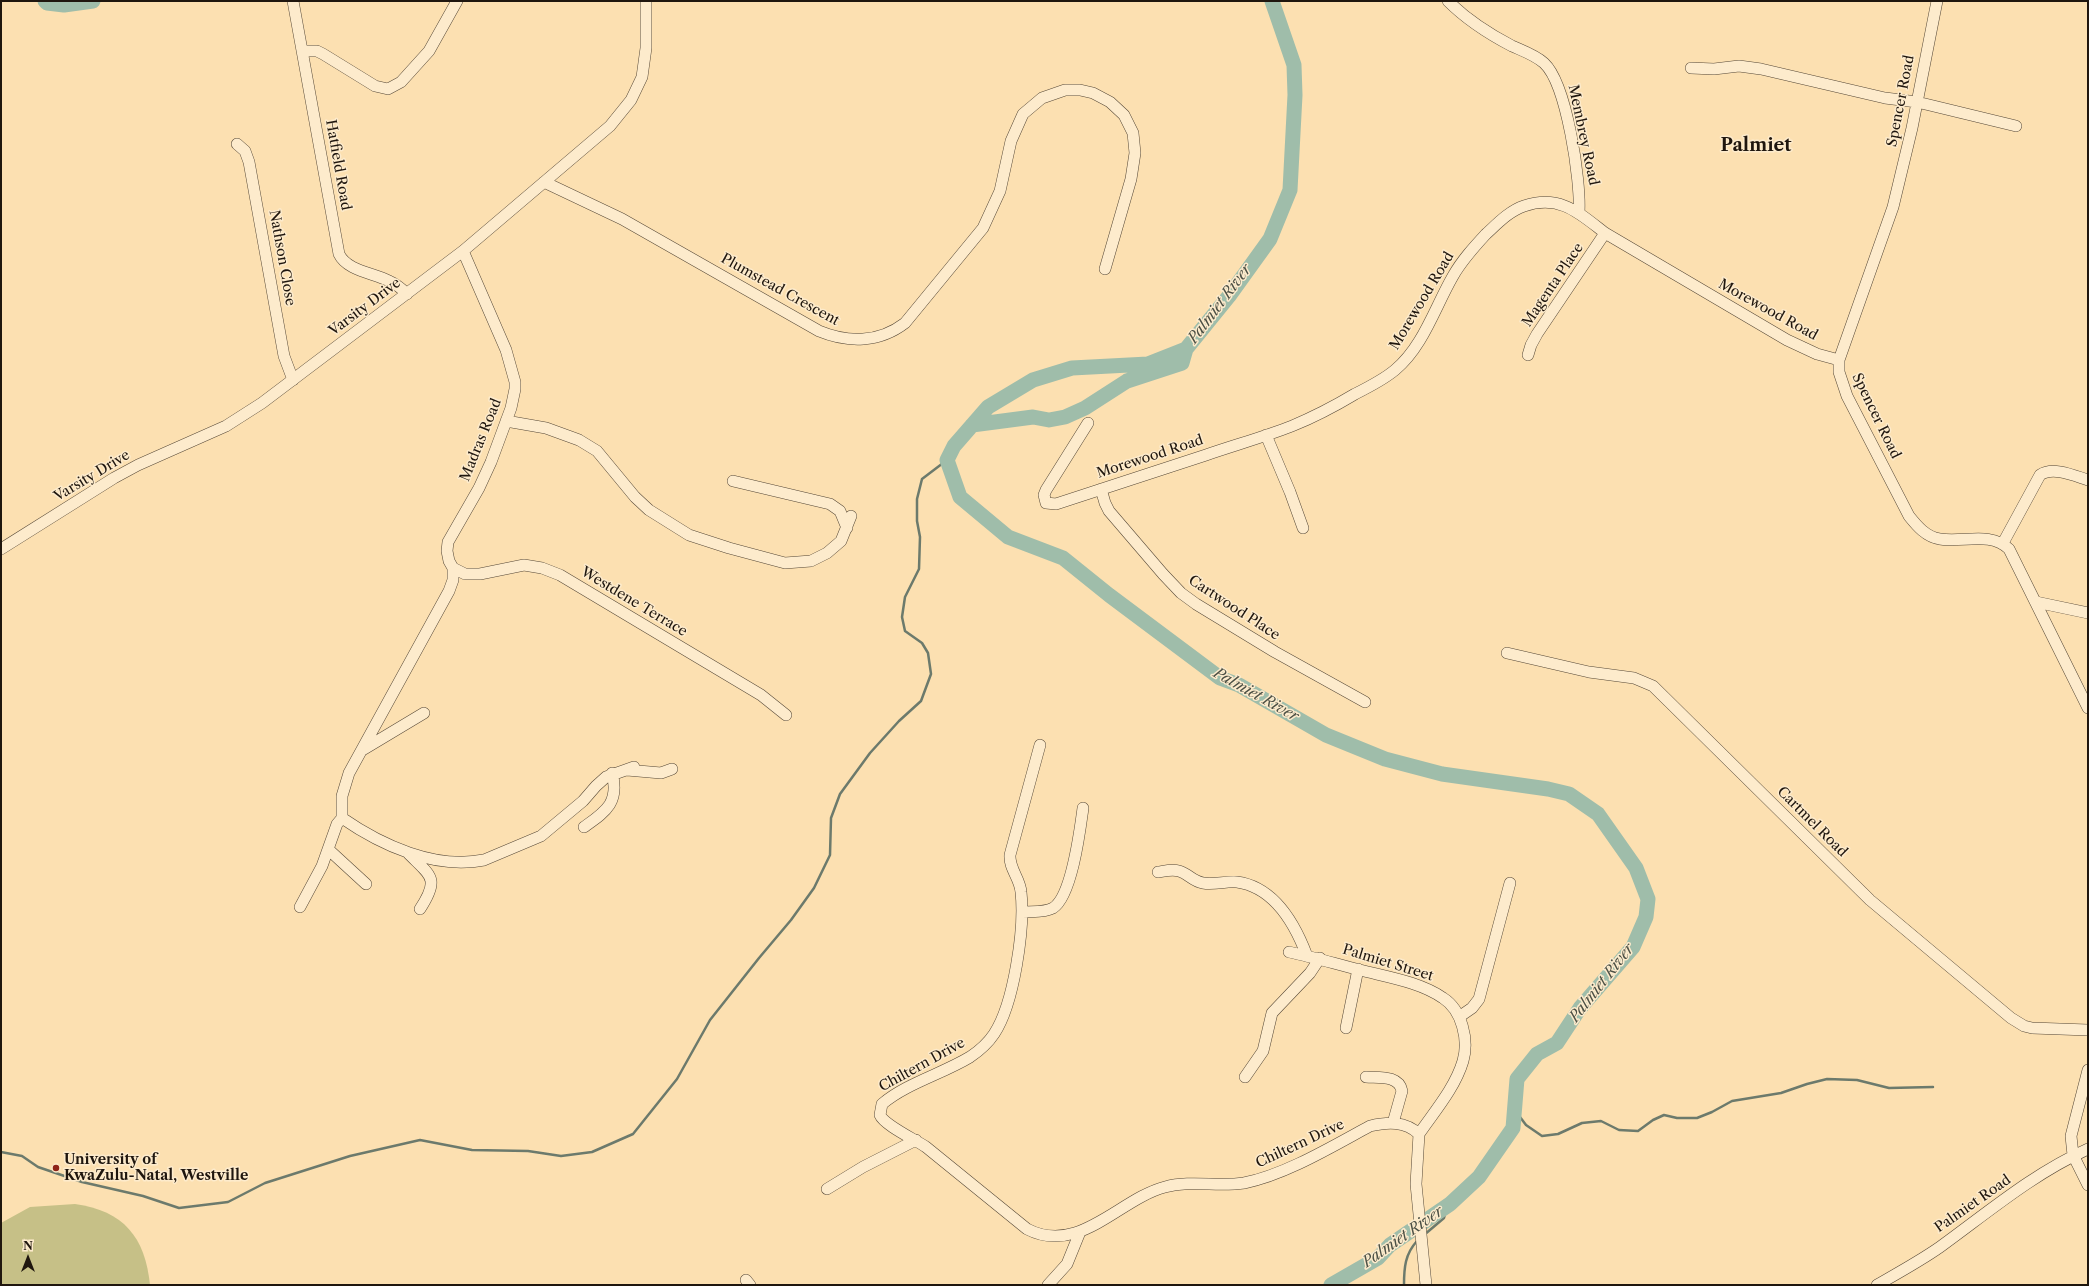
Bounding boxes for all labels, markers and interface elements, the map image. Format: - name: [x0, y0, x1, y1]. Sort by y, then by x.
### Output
- street label: Spencer Road: [1884, 54, 1918, 148]
- street label: Membrey Road: [1564, 83, 1602, 187]
- street label: Hatfield Road: [322, 118, 354, 212]
- district label: Palmiet: [1720, 135, 1792, 157]
- street label: Nathson Close: [265, 209, 299, 307]
- street label: Magenta Place: [1519, 240, 1587, 330]
- street label: Morewood Road: [1386, 249, 1458, 353]
- street label: Plumstead Crescent: [718, 250, 842, 330]
- water label: Palmiet River: [1184, 261, 1256, 347]
- street label: Varsity Drive: [326, 275, 404, 339]
- street label: Morewood Road: [1715, 276, 1821, 344]
- street label: Spencer Road: [1848, 371, 1904, 461]
- street label: Madras Road: [457, 396, 505, 484]
- street label: Morewood Road: [1095, 432, 1205, 482]
- street label: Varsity Drive: [51, 447, 133, 505]
- street label: Westdene Terrace: [578, 564, 690, 640]
- street label: Cartwood Place: [1185, 572, 1283, 644]
- water label: Palmiet River: [1210, 664, 1302, 726]
- street label: Cartmel Road: [1773, 783, 1851, 861]
- water label: Palmiet River: [1566, 940, 1638, 1026]
- street label: Palmiet Street: [1341, 941, 1435, 985]
- street label: Chiltern Drive: [876, 1034, 968, 1096]
- street label: Chiltern Drive: [1253, 1116, 1347, 1172]
- place label: University of KwaZulu-Natal, Westville: [64, 1152, 248, 1184]
- marker: University of KwaZulu-Natal, Westville: [51, 1163, 61, 1173]
- street label: Palmiet Road: [1932, 1172, 2014, 1236]
- water label: Palmiet River: [1359, 1203, 1447, 1271]
- north arrow: [8, 1238, 48, 1278]
- text: N: [23, 1239, 33, 1253]

